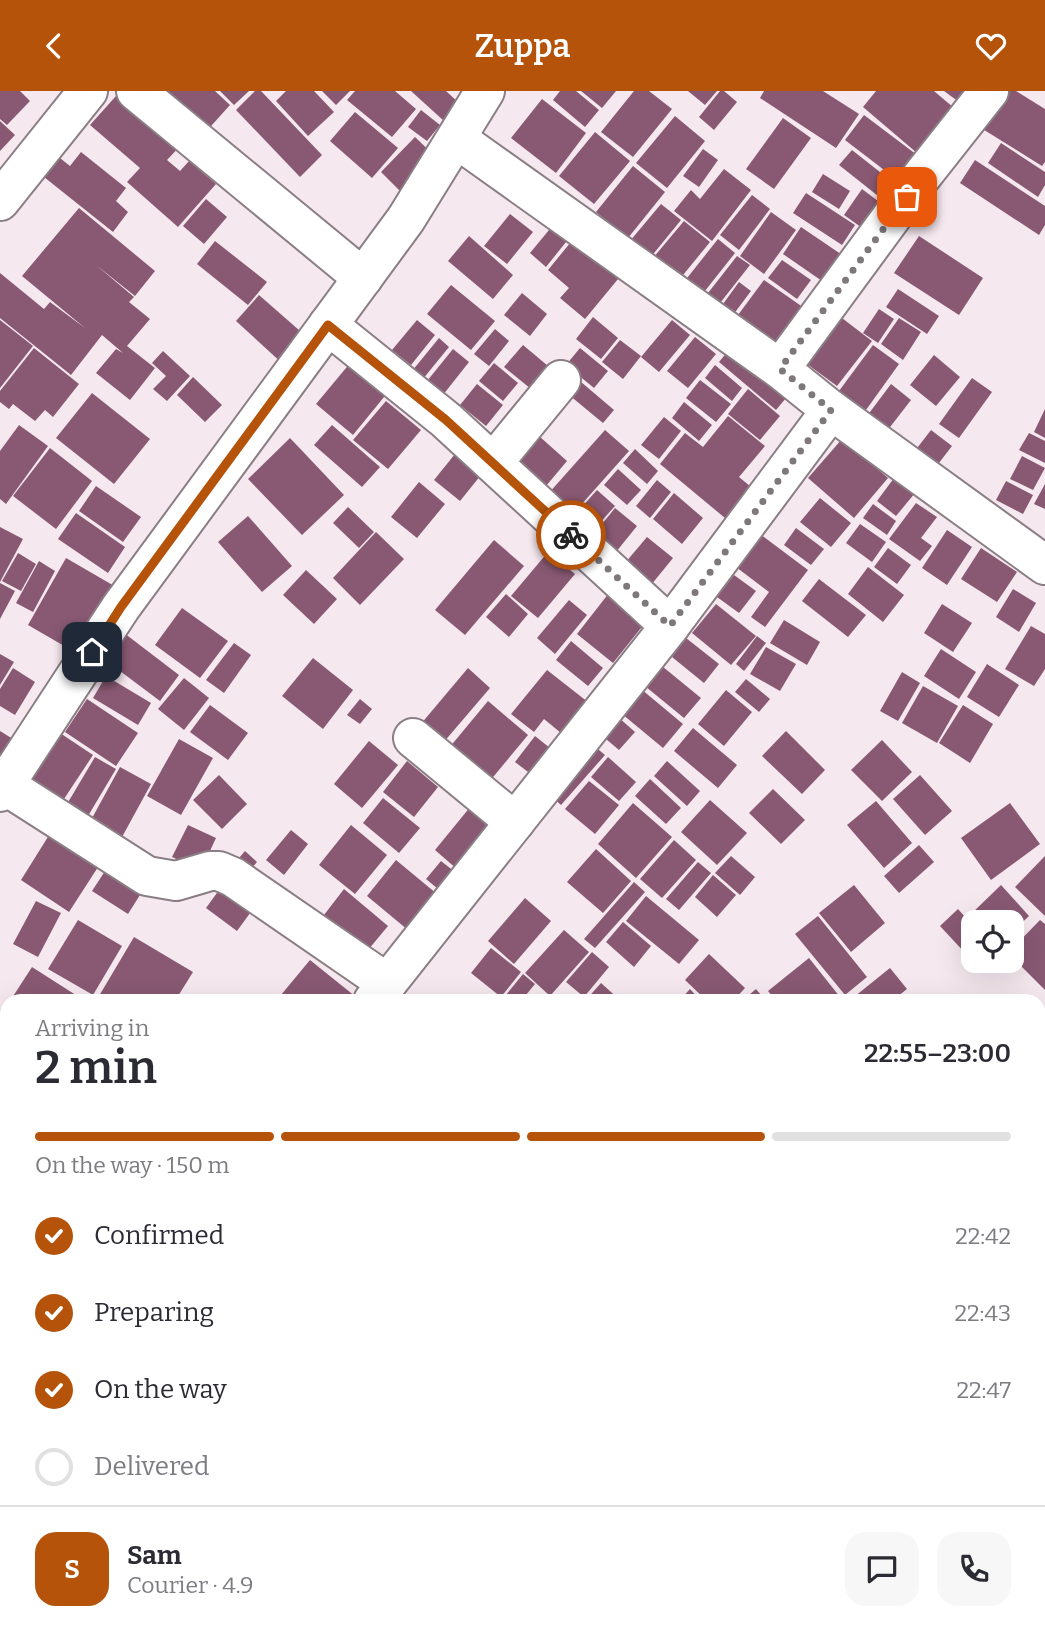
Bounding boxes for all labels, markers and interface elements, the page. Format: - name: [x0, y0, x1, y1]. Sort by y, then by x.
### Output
- icon: back: [35, 27, 73, 65]
- text: Zuppa: [475, 27, 570, 65]
- icon: heart: [972, 27, 1010, 65]
- pin: [877, 167, 937, 227]
- icon: bag: [888, 178, 926, 216]
- courier: [536, 500, 606, 570]
- icon: bike: [552, 516, 590, 554]
- pin: [62, 622, 122, 682]
- icon: home: [73, 633, 111, 671]
- map controls: [961, 910, 1024, 973]
- button: locate: [961, 910, 1024, 973]
- text: Arriving in: [35, 1014, 149, 1042]
- text: 22:55–23:00: [864, 1038, 1011, 1069]
- text: 2 min: [35, 1040, 157, 1095]
- text: On the way · 150 m: [35, 1151, 229, 1179]
- icon: check: [35, 1217, 73, 1255]
- text: Confirmed: [94, 1220, 224, 1251]
- text: 22:42: [955, 1222, 1011, 1250]
- icon: check: [35, 1294, 73, 1332]
- text: Preparing: [94, 1297, 214, 1328]
- text: 22:43: [955, 1299, 1011, 1327]
- icon: check: [35, 1371, 73, 1409]
- text: On the way: [94, 1374, 227, 1405]
- text: 22:47: [956, 1376, 1011, 1404]
- text: Delivered: [94, 1451, 209, 1482]
- button: chat: [845, 1532, 919, 1606]
- button: phone: [937, 1532, 1011, 1606]
- text: Sam: [127, 1540, 182, 1571]
- text: S: [64, 1554, 80, 1585]
- text: Courier · 4.9: [127, 1571, 254, 1599]

